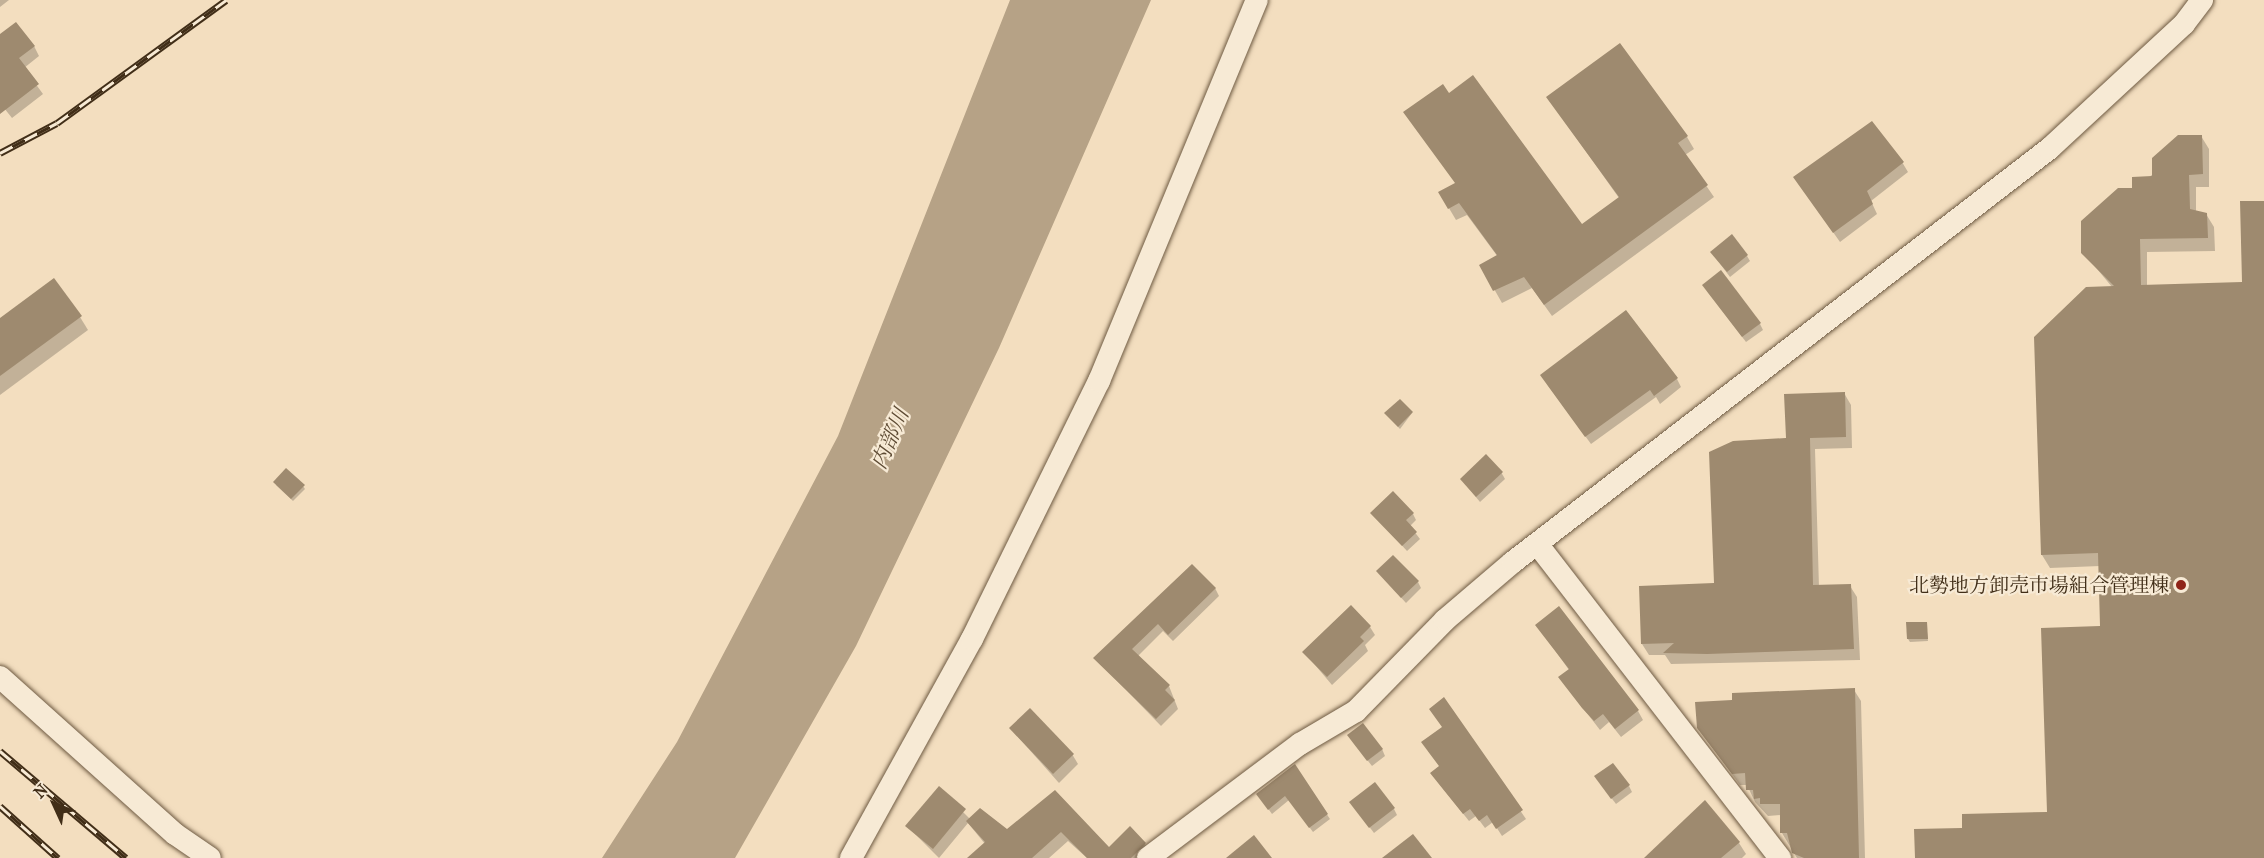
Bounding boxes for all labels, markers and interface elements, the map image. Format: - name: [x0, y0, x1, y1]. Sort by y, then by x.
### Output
- water label: 内部川: [866, 405, 914, 473]
- place label: 北勢地方卸売市場組合管理棟: [1909, 573, 2169, 597]
- marker: 北勢地方卸売市場組合管理棟: [2174, 578, 2188, 592]
- north arrow: [24, 774, 84, 834]
- text: N: [30, 780, 52, 802]

